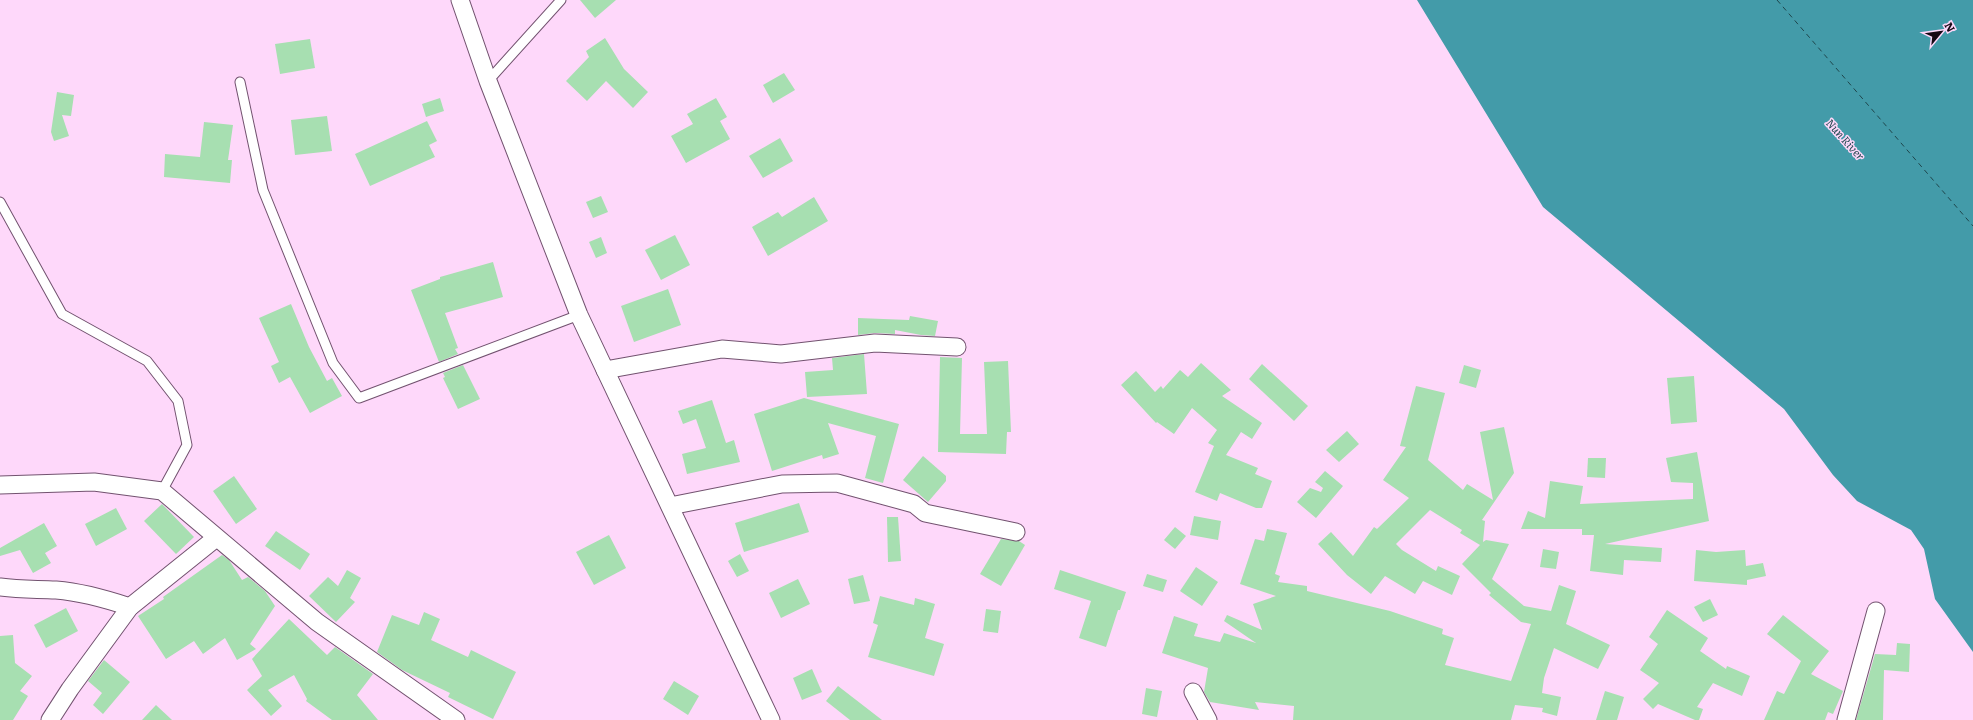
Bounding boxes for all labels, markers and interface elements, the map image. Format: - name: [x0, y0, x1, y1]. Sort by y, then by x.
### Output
- north arrow: [1921, 12, 1961, 52]
- text: N: [1941, 19, 1960, 35]
- water label: Nun River: [1823, 115, 1869, 163]

